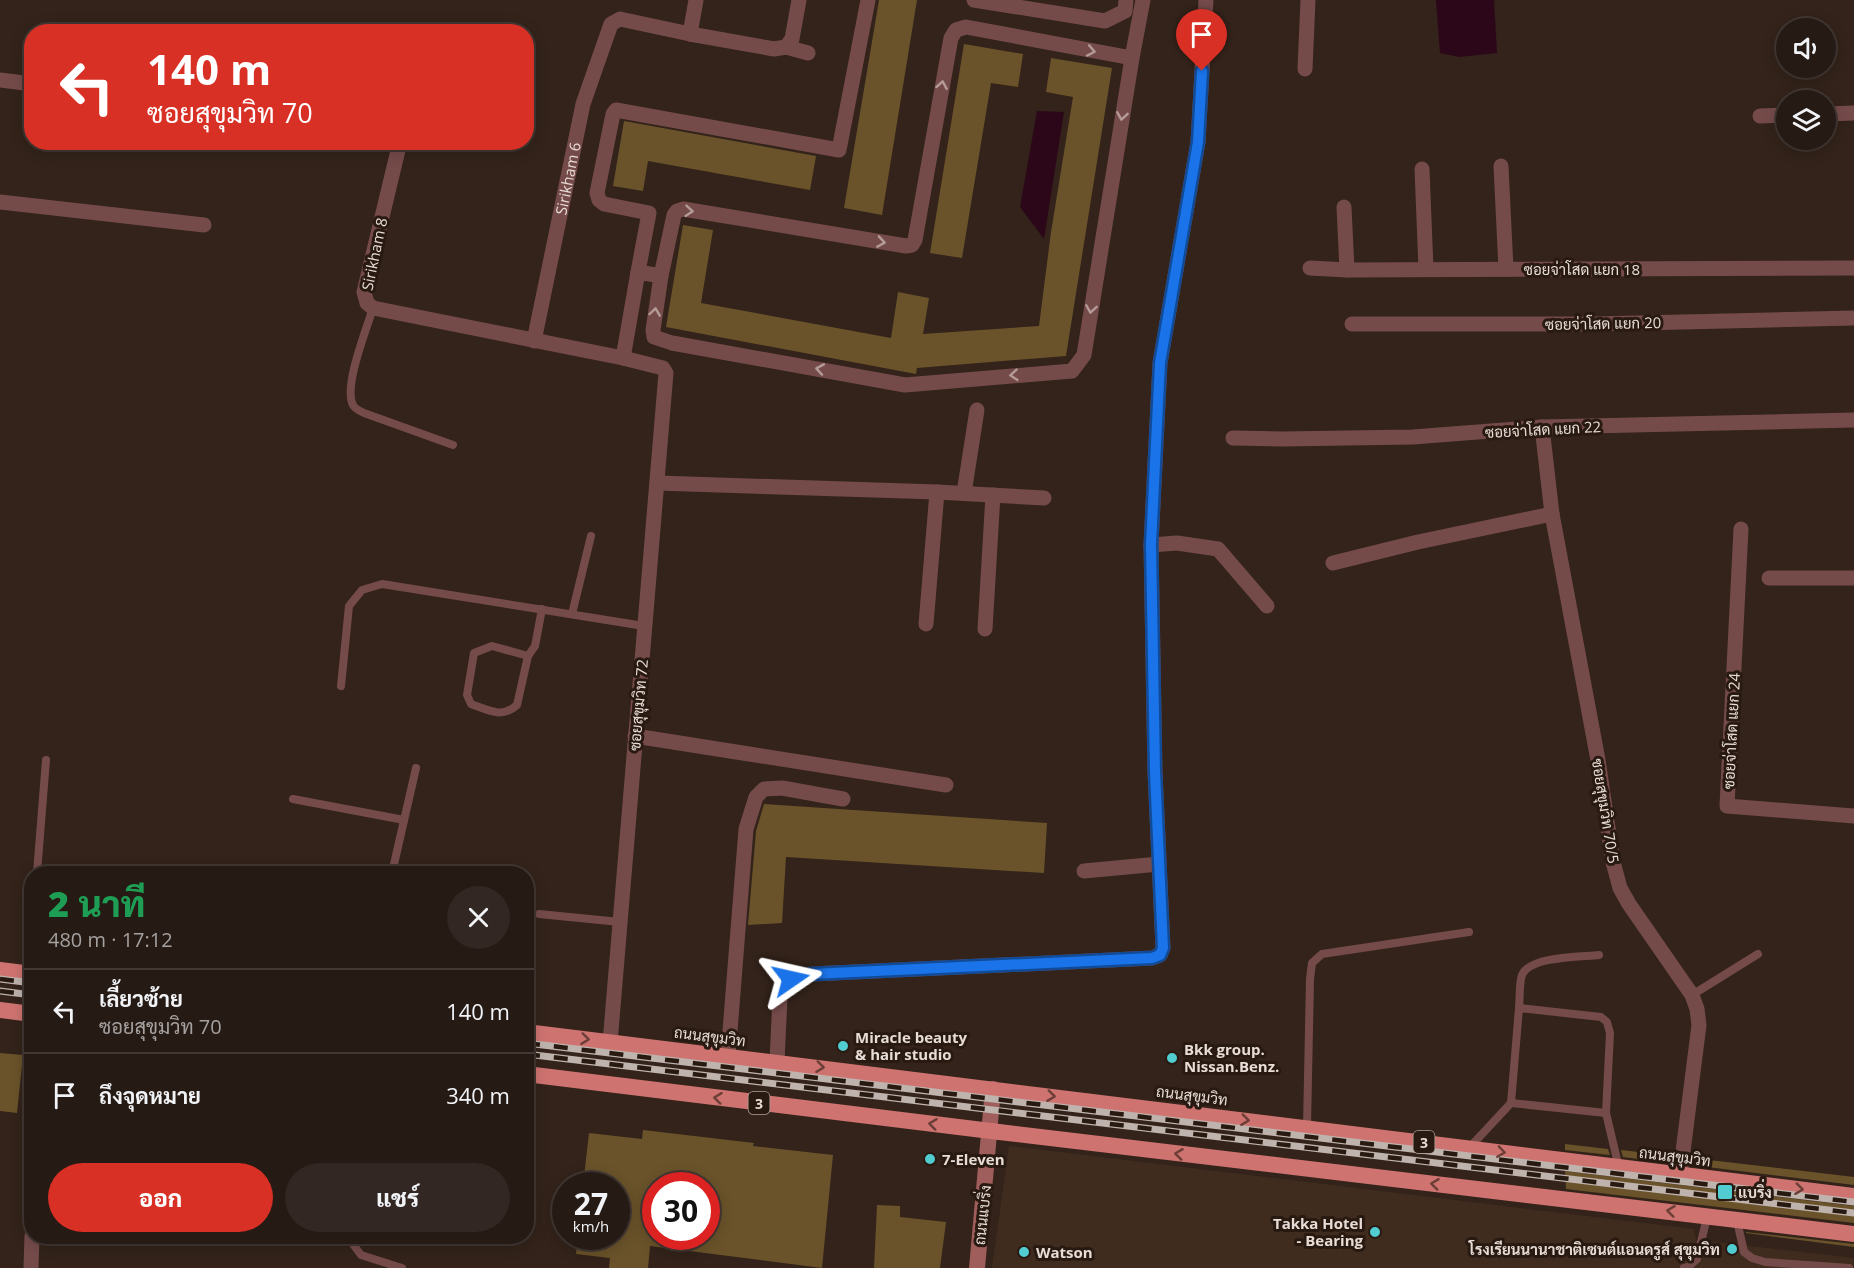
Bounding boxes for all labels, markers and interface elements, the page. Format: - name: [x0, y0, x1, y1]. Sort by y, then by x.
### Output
- pin: [1176, 9, 1227, 71]
- icon: arrive: [1185, 18, 1218, 51]
- map controls: [1776, 18, 1836, 150]
- button: sound: [1776, 18, 1836, 78]
- text: 140 m: [147, 40, 271, 97]
- one-way arrow: [1086, 44, 1096, 57]
- icon: left: [48, 48, 126, 126]
- one-way arrow: [936, 80, 948, 89]
- button: layers: [1776, 90, 1836, 150]
- text: ซอยสุขุมวิท 70: [147, 94, 313, 131]
- one-way arrow: [1117, 112, 1129, 121]
- street label: Sirikham 6: [550, 140, 585, 217]
- one-way arrow: [684, 204, 693, 217]
- street label: Sirikham 8: [357, 216, 391, 292]
- one-way arrow: [876, 235, 886, 248]
- street label: ซอยจ่าโสด แยก 18: [1524, 259, 1640, 279]
- one-way arrow: [1086, 304, 1098, 313]
- one-way arrow: [649, 308, 661, 317]
- street label: ซอยจ่าโสด แยก 20: [1545, 312, 1661, 334]
- one-way arrow: [816, 364, 825, 376]
- one-way arrow: [1009, 369, 1018, 382]
- street label: ซอยจ่าโสด แยก 22: [1484, 416, 1602, 442]
- street label: ซอยสุขุมวิท 72: [624, 658, 654, 752]
- street label: ซอยจ่าโสด แยก 24: [1718, 672, 1744, 790]
- street label: ซอยสุขุมวิท 70/5: [1586, 757, 1624, 865]
- text: 2 นาที: [48, 879, 145, 928]
- button: close: [447, 886, 510, 949]
- text: 480 m · 17:12: [48, 926, 173, 953]
- position arrow: [759, 947, 823, 1011]
- text: เลี้ยวซ้าย: [99, 983, 183, 1013]
- icon: left: [48, 995, 81, 1028]
- text: 140 m: [446, 996, 510, 1026]
- text: ซอยสุขุมวิท 70: [99, 1013, 222, 1040]
- street label: ถนนสุขุมวิท: [673, 1022, 747, 1052]
- place label: Miracle beauty & hair studio: [855, 1027, 967, 1064]
- one-way arrow: [580, 1033, 589, 1045]
- marker: Miracle beauty & hair studio: [836, 1039, 850, 1053]
- place label: Bkk group. Nissan.Benz.: [1184, 1039, 1279, 1076]
- marker: Bkk group. Nissan.Benz.: [1165, 1051, 1179, 1065]
- one-way arrow: [815, 1061, 824, 1073]
- icon: arrive: [48, 1079, 81, 1112]
- text: ถึงจุดหมาย: [99, 1080, 201, 1110]
- text: 340 m: [446, 1080, 510, 1110]
- street label: ถนนสุขุมวิท: [1155, 1081, 1229, 1111]
- one-way arrow: [1047, 1090, 1056, 1102]
- one-way arrow: [714, 1092, 723, 1105]
- road number: 3: [748, 1092, 770, 1114]
- one-way arrow: [1240, 1113, 1250, 1125]
- one-way arrow: [928, 1119, 937, 1131]
- road number: 3: [1414, 1131, 1434, 1153]
- street label: ถนนสุขุมวิท: [1638, 1142, 1712, 1172]
- one-way arrow: [1496, 1145, 1506, 1158]
- one-way arrow: [1175, 1148, 1184, 1160]
- place label: 7-Eleven: [942, 1149, 1005, 1169]
- marker: 7-Eleven: [923, 1152, 937, 1166]
- button: ออก: [48, 1163, 273, 1232]
- button: แชร์: [285, 1163, 510, 1232]
- speed limit sign: 30: [642, 1172, 720, 1250]
- one-way arrow: [1431, 1178, 1440, 1190]
- place label: แบริ่ง: [1738, 1178, 1772, 1202]
- one-way arrow: [1794, 1182, 1803, 1195]
- text: 27: [574, 1183, 608, 1224]
- marker: แบริ่ง: [1716, 1183, 1734, 1201]
- street label: ถนนแบริ่ง: [966, 1184, 995, 1246]
- one-way arrow: [1666, 1205, 1675, 1218]
- place label: Takka Hotel - Bearing: [1273, 1213, 1364, 1250]
- text: km/h: [573, 1216, 609, 1236]
- marker: Takka Hotel - Bearing: [1368, 1225, 1382, 1239]
- place label: โรงเรียนนานาชาติเซนต์แอนดรูส์ สุขุมวิท: [1468, 1239, 1720, 1261]
- place label: Watson: [1036, 1242, 1093, 1262]
- marker: โรงเรียนนานาชาติเซนต์แอนดรูส์ สุขุมวิท: [1725, 1242, 1739, 1256]
- marker: Watson: [1017, 1245, 1031, 1259]

